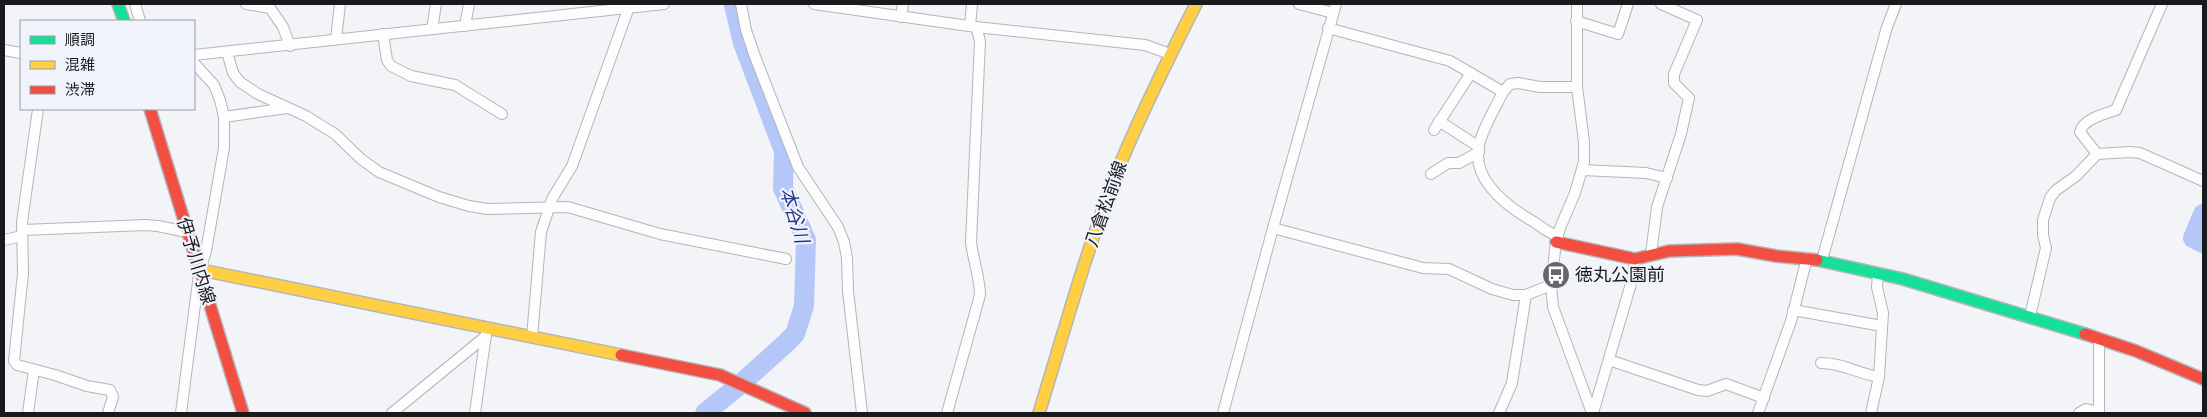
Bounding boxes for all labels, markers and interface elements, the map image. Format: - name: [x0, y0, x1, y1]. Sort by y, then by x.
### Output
- legend: [20, 20, 195, 110]
- text: 順調: [65, 31, 95, 48]
- text: 混雑: [65, 56, 95, 73]
- text: 渋滞: [65, 81, 95, 98]
- street label: 八倉松前線: [1081, 158, 1131, 250]
- water label: 本谷川: [776, 185, 813, 247]
- street label: 伊予川内線: [173, 215, 219, 307]
- bus stop icon: 徳丸公園前: [1541, 260, 1571, 290]
- place label: 徳丸公園前: [1575, 265, 1665, 285]

